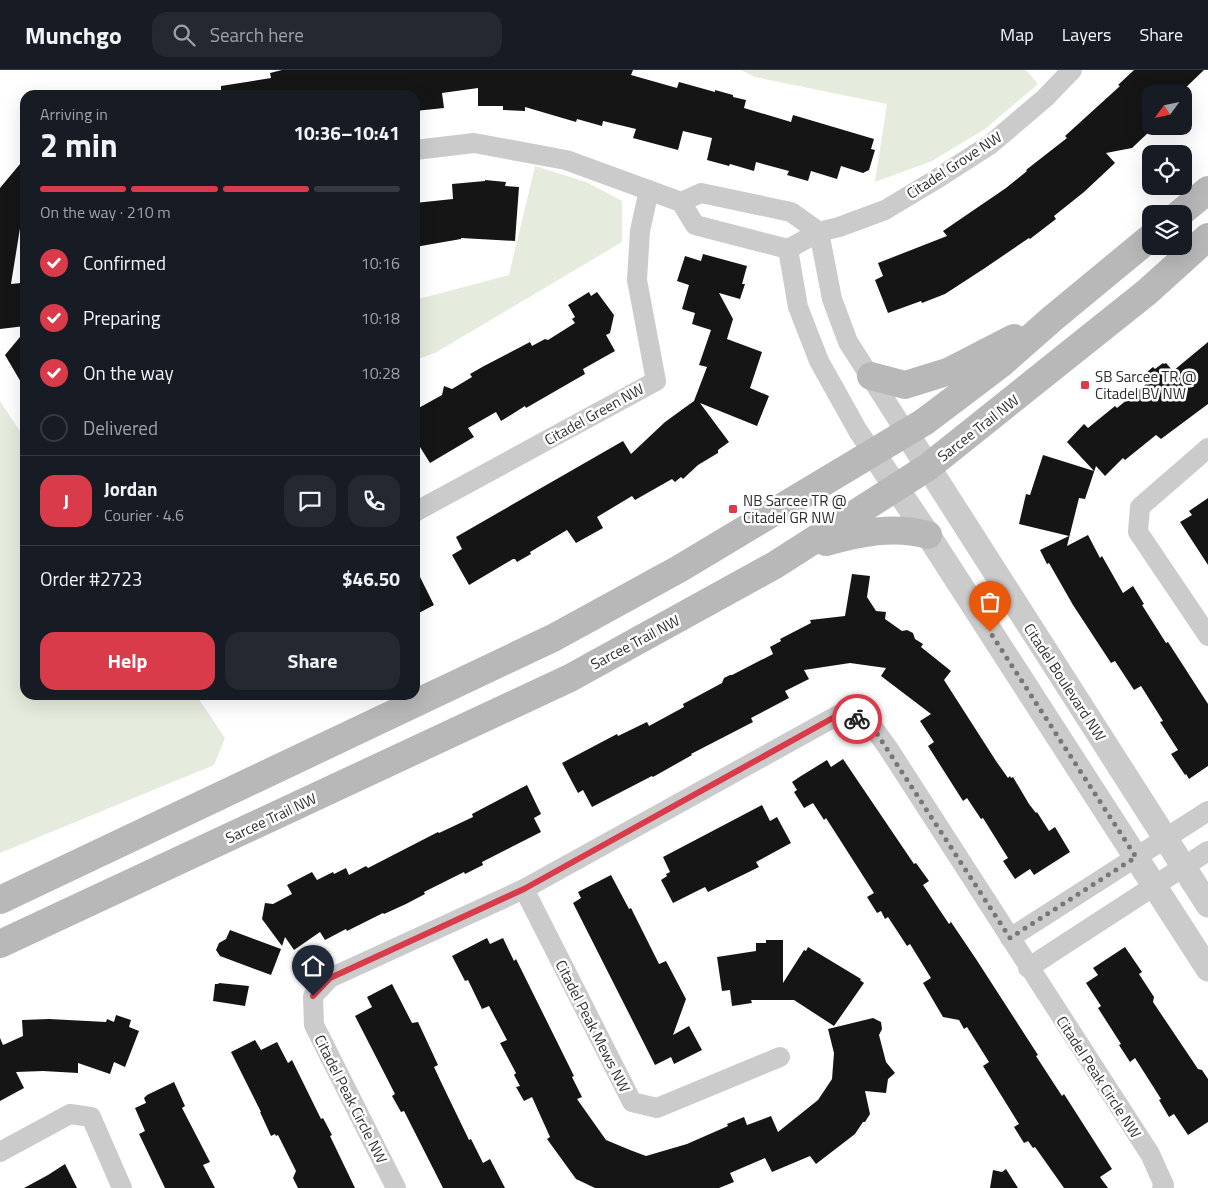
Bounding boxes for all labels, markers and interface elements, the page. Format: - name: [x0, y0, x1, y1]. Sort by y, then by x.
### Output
- search box: [152, 12, 502, 57]
- text: Munchgo: [25, 17, 122, 53]
- text: Search here: [210, 20, 304, 49]
- icon: search: [170, 21, 198, 49]
- text: Map: [1000, 21, 1034, 48]
- text: Layers: [1062, 21, 1111, 48]
- text: Share: [1139, 21, 1183, 48]
- north arrow: [1142, 85, 1192, 135]
- map controls: [1142, 85, 1192, 255]
- text: Arriving in: [40, 102, 108, 126]
- text: 10:36–10:41: [293, 118, 400, 147]
- text: 2 min: [40, 121, 118, 169]
- street label: Citadel Grove NW: [902, 125, 1006, 205]
- button: locate: [1142, 145, 1192, 195]
- text: On the way · 210 m: [40, 200, 171, 224]
- button: layers: [1142, 205, 1192, 255]
- text: Confirmed: [83, 248, 166, 277]
- icon: check: [40, 249, 68, 277]
- text: 10:16: [361, 251, 400, 275]
- text: Preparing: [83, 303, 160, 332]
- icon: check: [40, 304, 68, 332]
- text: 10:18: [361, 306, 400, 330]
- text: On the way: [83, 358, 174, 387]
- icon: check: [40, 359, 68, 387]
- text: 10:28: [361, 361, 400, 385]
- place label: SB Sarcee TR @ Citadel BV NW: [1095, 365, 1196, 405]
- street label: Citadel Green NW: [540, 377, 648, 451]
- marker: SB Sarcee TR @ Citadel BV NW: [1079, 379, 1091, 391]
- street label: Sarcee Trail NW: [932, 389, 1024, 467]
- text: Delivered: [83, 413, 158, 442]
- text: Jordan: [104, 474, 157, 503]
- button: chat: [284, 475, 336, 527]
- button: phone: [348, 475, 400, 527]
- text: J: [63, 486, 69, 515]
- place label: NB Sarcee TR @ Citadel GR NW: [743, 489, 846, 529]
- text: Courier · 4.6: [104, 503, 184, 527]
- marker: NB Sarcee TR @ Citadel GR NW: [727, 503, 739, 515]
- text: Order #2723: [40, 564, 142, 593]
- text: $46.50: [342, 564, 400, 593]
- pin: [969, 581, 1011, 632]
- icon: bag: [976, 588, 1004, 616]
- street label: Sarcee Trail NW: [586, 609, 684, 675]
- street label: Citadel Boulevard NW: [1018, 618, 1112, 746]
- button: Help: [40, 632, 215, 690]
- button: Share: [225, 632, 400, 690]
- courier: [832, 694, 882, 744]
- icon: bike: [843, 705, 871, 733]
- street label: Sarcee Trail NW: [222, 787, 320, 849]
- pin: [292, 945, 334, 996]
- icon: home: [299, 952, 327, 980]
- street label: Citadel Peak Mews NW: [550, 956, 636, 1096]
- street label: Citadel Peak Circle NW: [1051, 1011, 1147, 1143]
- street label: Citadel Peak Circle NW: [309, 1031, 393, 1167]

